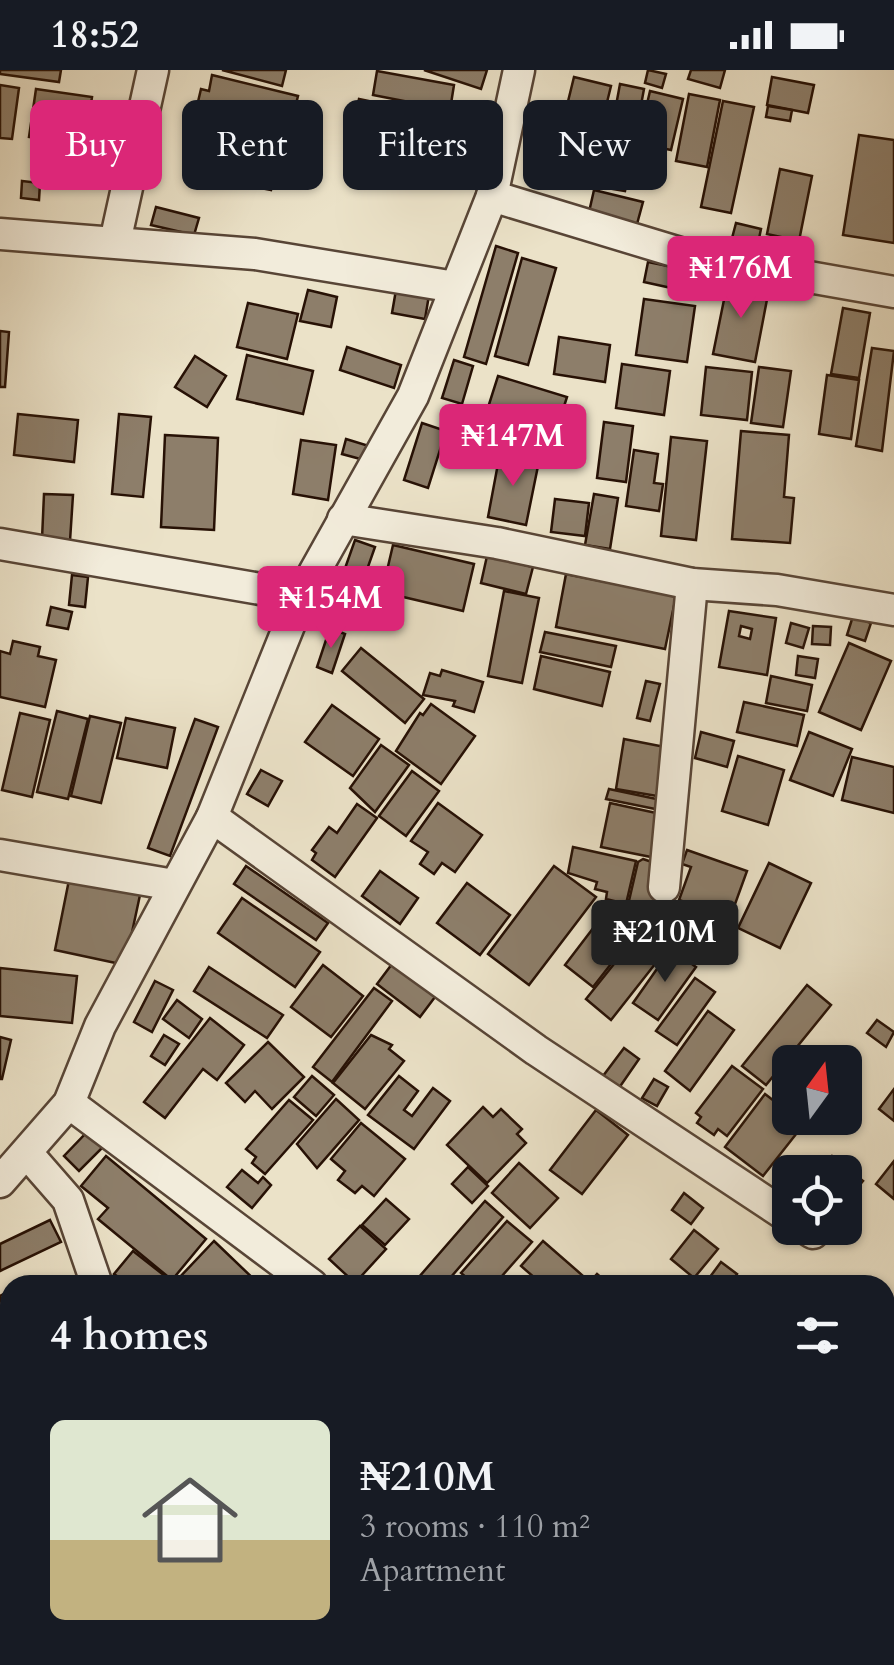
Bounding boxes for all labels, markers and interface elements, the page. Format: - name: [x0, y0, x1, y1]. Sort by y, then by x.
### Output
- text: 18:52: [50, 9, 139, 61]
- chip: Buy: [30, 100, 162, 190]
- chip: Rent: [182, 100, 323, 190]
- chip: Filters: [343, 100, 503, 190]
- chip: New: [523, 100, 667, 190]
- pin: ₦176M: [671, 236, 811, 321]
- text: ₦176M: [689, 246, 793, 290]
- pin: ₦147M: [443, 404, 583, 489]
- text: ₦147M: [461, 414, 565, 458]
- pin: ₦154M: [261, 566, 401, 651]
- text: ₦154M: [279, 576, 383, 620]
- pin: ₦210M: [595, 900, 735, 985]
- text: ₦210M: [613, 910, 717, 954]
- north arrow: [772, 1045, 862, 1135]
- map controls: [772, 1045, 862, 1245]
- button: locate: [772, 1155, 862, 1245]
- text: 4 homes: [50, 1307, 208, 1364]
- icon: filters: [790, 1308, 845, 1363]
- text: ₦210M: [360, 1448, 496, 1505]
- icon: home: [130, 1460, 250, 1580]
- text: 3 rooms · 110 m²: [360, 1505, 590, 1549]
- text: Apartment: [360, 1549, 505, 1593]

